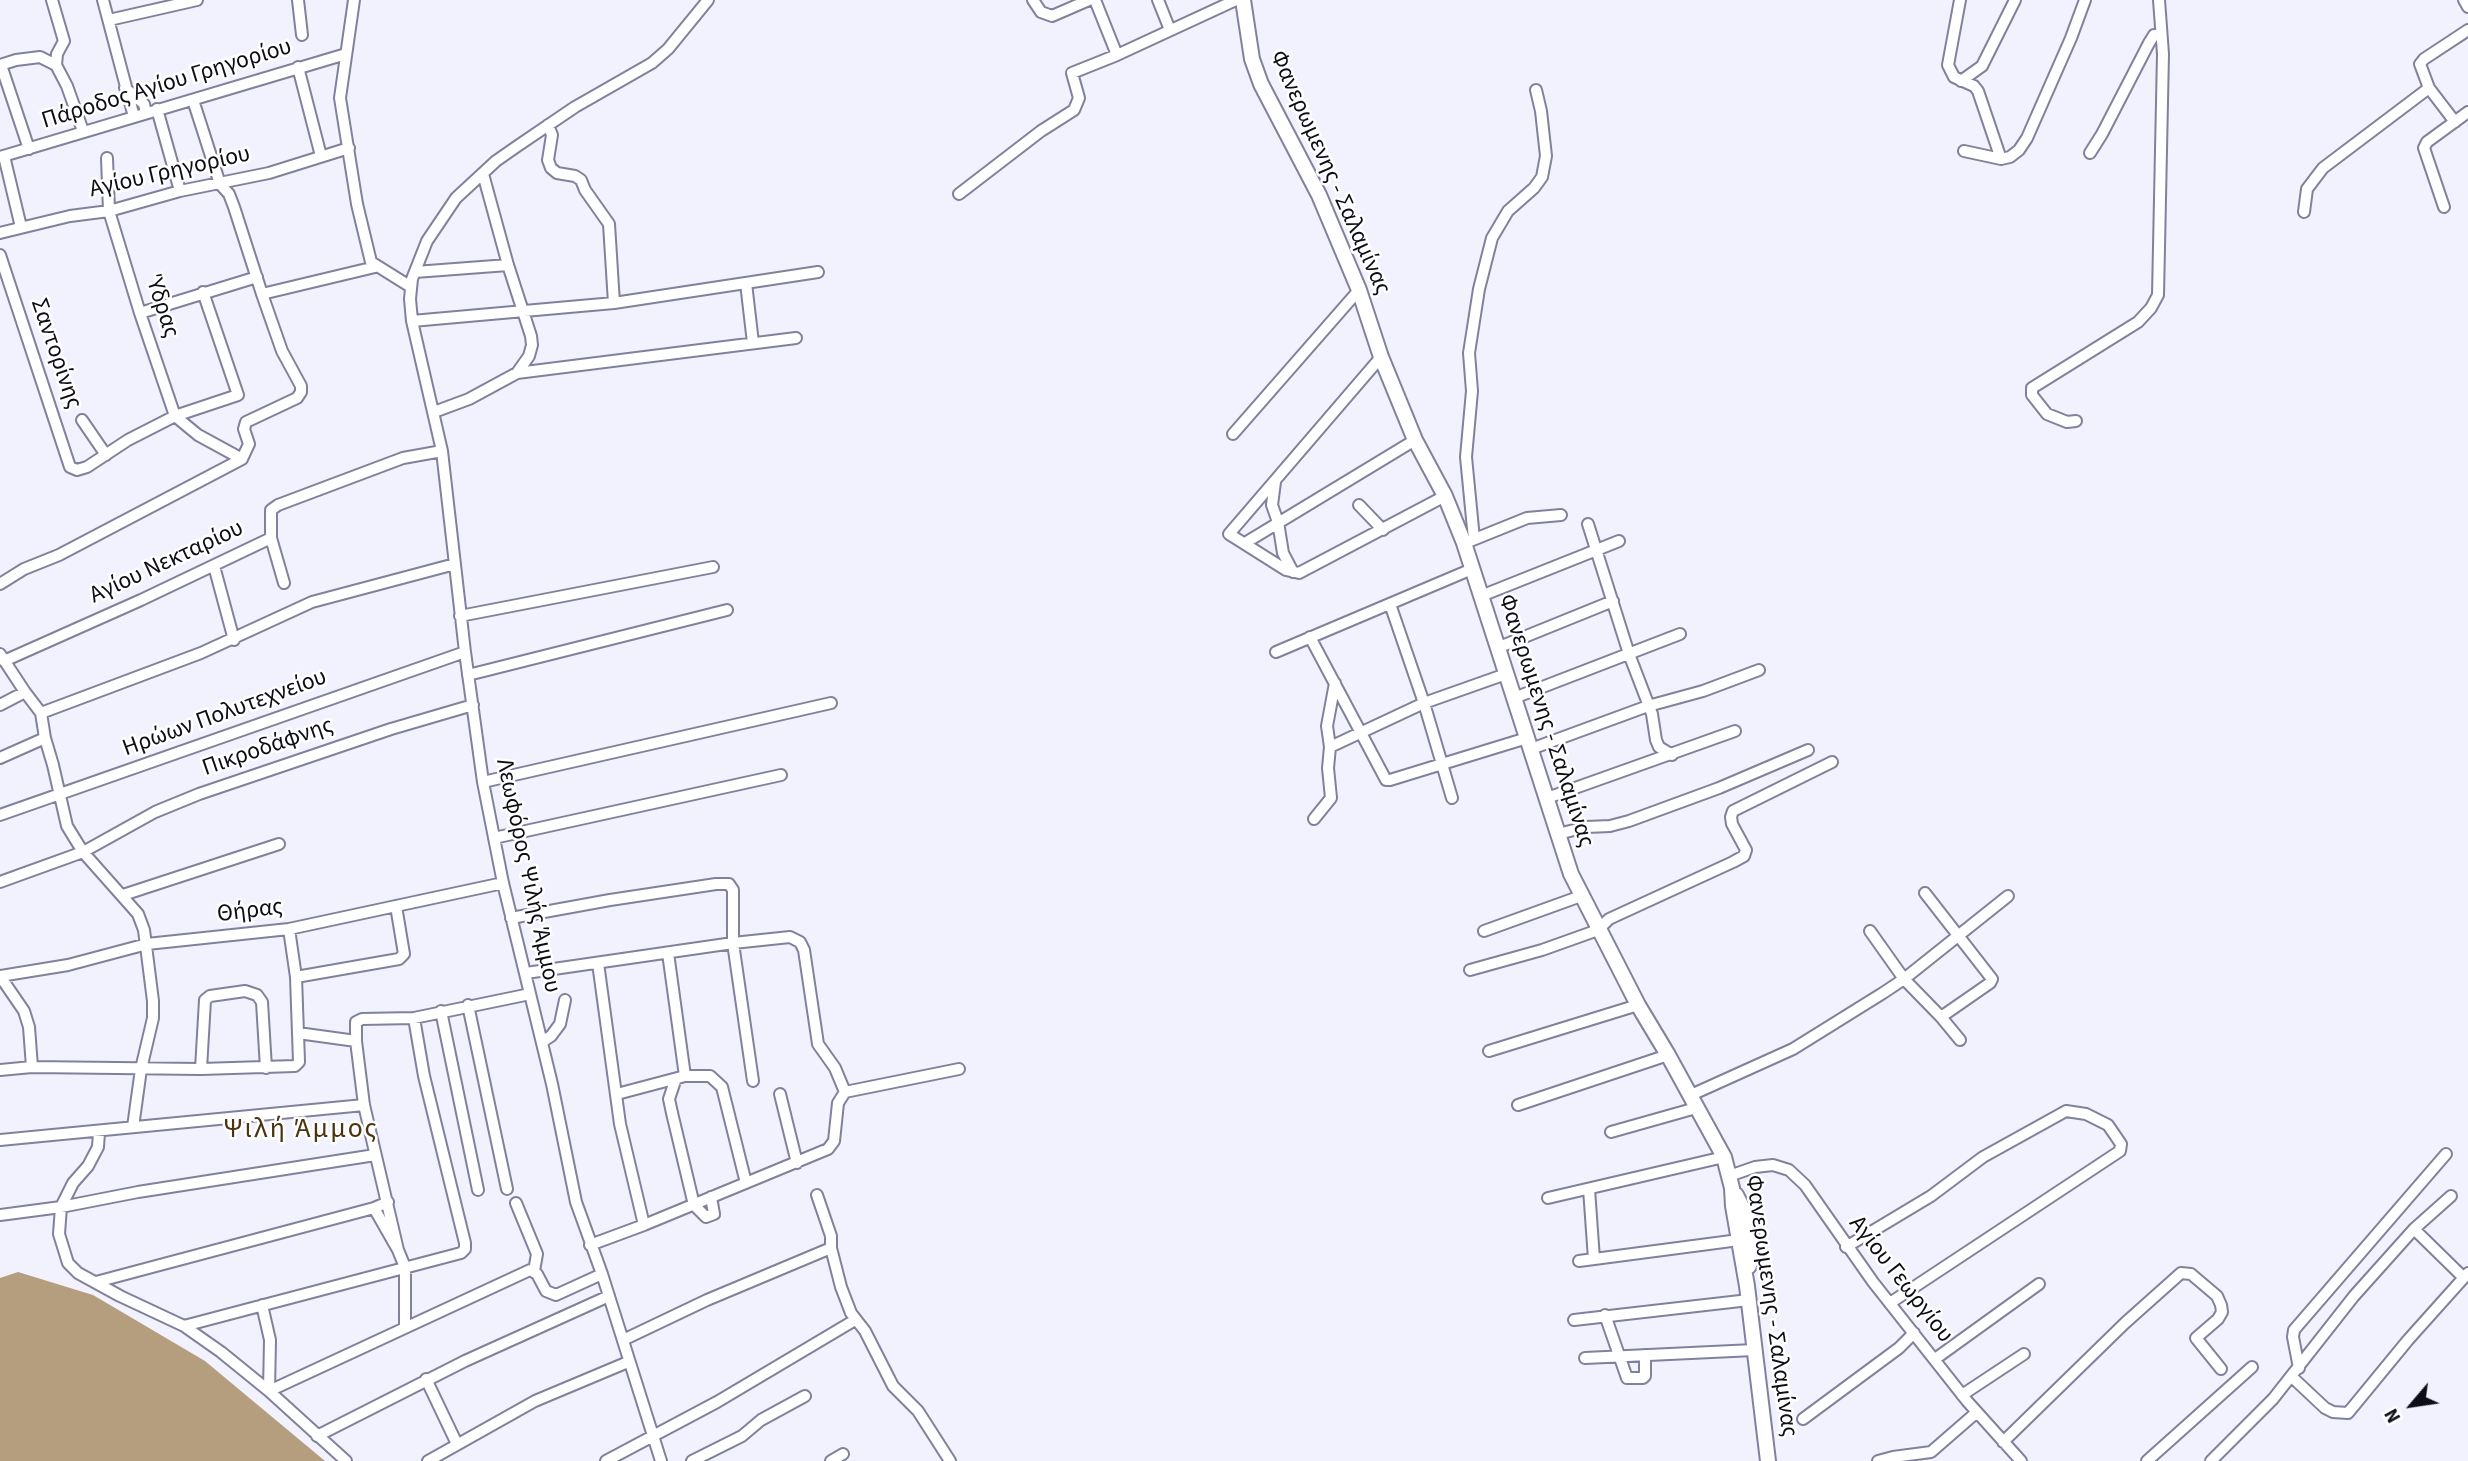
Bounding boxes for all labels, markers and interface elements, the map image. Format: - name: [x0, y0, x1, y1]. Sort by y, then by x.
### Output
- street label: Πάροδος Αγίου Γρηγορίου: [39, 33, 295, 137]
- street label: Φανερωμενης - Σαλαμίνας: [1262, 46, 1396, 300]
- street label: Αγίου Γρηγορίου: [87, 141, 253, 205]
- street label: Ύδρας: [138, 272, 184, 342]
- street label: Σαντορίνης: [23, 295, 87, 413]
- street label: Αγίου Νεκταρίου: [85, 515, 249, 611]
- street label: Φανερωμενης - Σαλαμίνας: [1490, 591, 1600, 851]
- street label: Ηρώων Πολυτεχνείου: [119, 664, 331, 764]
- street label: Πικροδάφνης: [199, 712, 337, 784]
- street label: Λεωφόρος Ψιλής Άμμου: [488, 756, 566, 996]
- street label: Θήρας: [216, 894, 284, 930]
- district label: Ψιλή Άμμος: [225, 1114, 377, 1148]
- street label: Φανερωμενης - Σαλαμίνας: [1737, 1173, 1803, 1439]
- street label: Αγίου Γεωργίου: [1842, 1211, 1958, 1349]
- north arrow: [2377, 1370, 2447, 1440]
- text: N: [2378, 1403, 2408, 1428]

